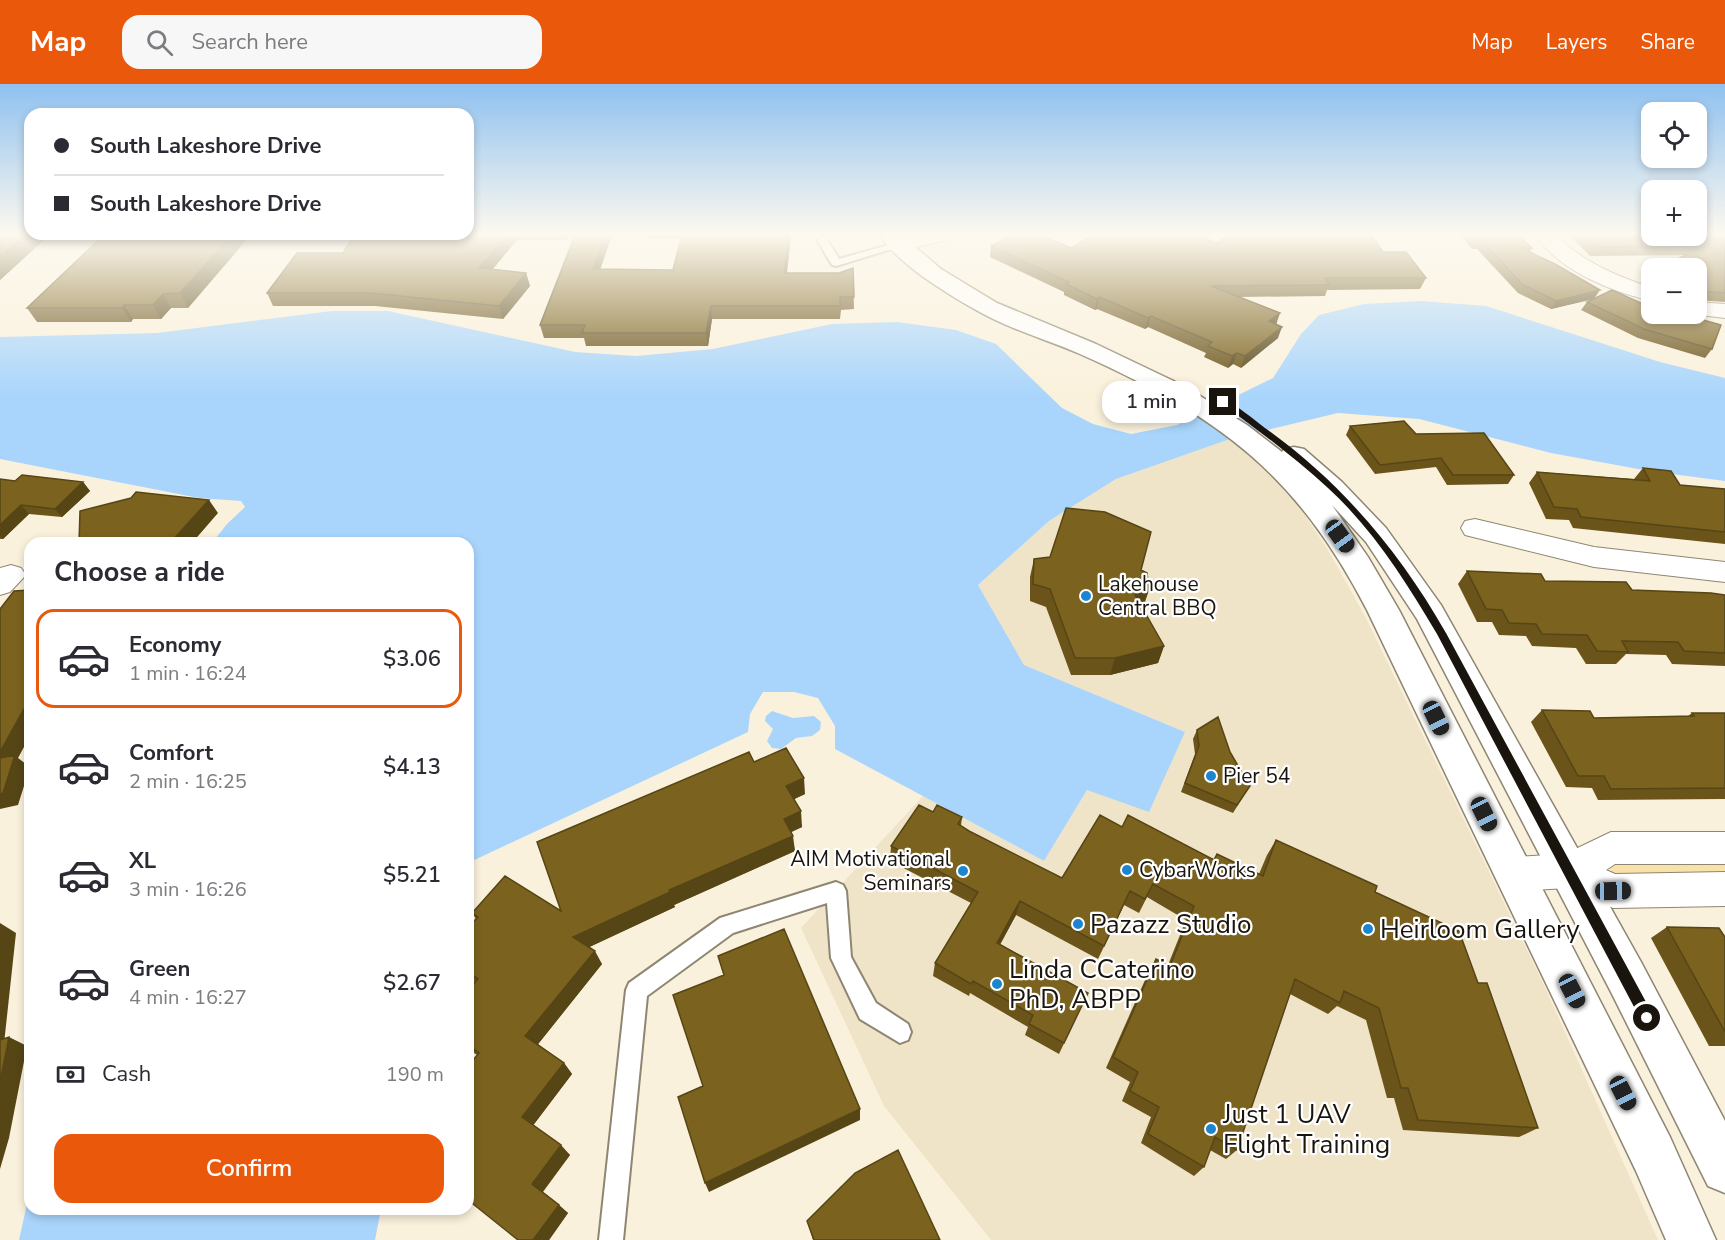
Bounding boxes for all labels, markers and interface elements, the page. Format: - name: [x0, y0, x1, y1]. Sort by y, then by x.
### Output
- search box: [122, 15, 542, 69]
- text: Map: [30, 23, 86, 61]
- icon: search: [143, 26, 176, 59]
- text: Search here: [191, 27, 308, 57]
- text: Map: [1471, 28, 1513, 56]
- text: Layers: [1546, 28, 1607, 56]
- text: Share: [1640, 28, 1695, 56]
- map controls: [1641, 102, 1707, 324]
- button: locate: [1641, 102, 1707, 168]
- text: South Lakeshore Drive: [90, 131, 321, 161]
- button: +: [1641, 180, 1707, 246]
- text: South Lakeshore Drive: [90, 189, 321, 219]
- button: −: [1641, 258, 1707, 324]
- callout: 1 min: [1103, 381, 1202, 423]
- text: 1 min: [1126, 388, 1177, 415]
- route end: [1209, 388, 1236, 415]
- car: [1322, 516, 1358, 556]
- text: Choose a ride: [54, 554, 225, 591]
- place label: Lakehouse Central BBQ: [1098, 570, 1217, 622]
- marker: Lakehouse Central BBQ: [1079, 589, 1093, 603]
- text: Economy: [129, 630, 221, 660]
- icon: car: [57, 632, 111, 686]
- text: $3.06: [383, 644, 441, 674]
- text: 1 min · 16:24: [129, 660, 247, 687]
- car: [1420, 698, 1452, 738]
- text: Comfort: [129, 738, 213, 768]
- icon: car: [57, 740, 111, 794]
- text: $4.13: [383, 752, 441, 782]
- place label: Pier 54: [1223, 762, 1290, 790]
- text: 2 min · 16:25: [129, 768, 247, 795]
- marker: Pier 54: [1204, 769, 1218, 783]
- car: [1468, 794, 1500, 834]
- place label: AIM Motivational Seminars: [790, 845, 952, 897]
- text: XL: [129, 846, 156, 876]
- icon: car: [57, 848, 111, 902]
- place label: CybarWorks: [1139, 856, 1256, 884]
- text: $5.21: [383, 860, 441, 890]
- marker: CybarWorks: [1120, 863, 1134, 877]
- marker: AIM Motivational Seminars: [956, 864, 970, 878]
- text: 3 min · 16:26: [129, 876, 247, 903]
- car: [1595, 882, 1631, 900]
- place label: Pazazz Studio: [1090, 907, 1251, 942]
- place label: Heirloom Gallery: [1380, 912, 1580, 947]
- marker: Pazazz Studio: [1071, 917, 1085, 931]
- marker: Heirloom Gallery: [1361, 922, 1375, 936]
- place label: Linda CCaterino PhD, ABPP: [1009, 952, 1195, 1017]
- text: Green: [129, 954, 190, 984]
- icon: car: [57, 956, 111, 1010]
- text: $2.67: [383, 968, 441, 998]
- car: [1556, 971, 1588, 1011]
- marker: Linda CCaterino PhD, ABPP: [990, 977, 1004, 991]
- text: 4 min · 16:27: [129, 984, 247, 1011]
- route start: [1633, 1004, 1660, 1031]
- icon: cash: [54, 1058, 87, 1091]
- text: Cash: [102, 1059, 151, 1089]
- text: 190 m: [386, 1061, 444, 1088]
- car: [1607, 1073, 1639, 1113]
- place label: Just 1 UAV Flight Training: [1222, 1097, 1390, 1162]
- marker: Just 1 UAV Flight Training: [1204, 1122, 1218, 1136]
- button: Confirm: [54, 1134, 444, 1203]

